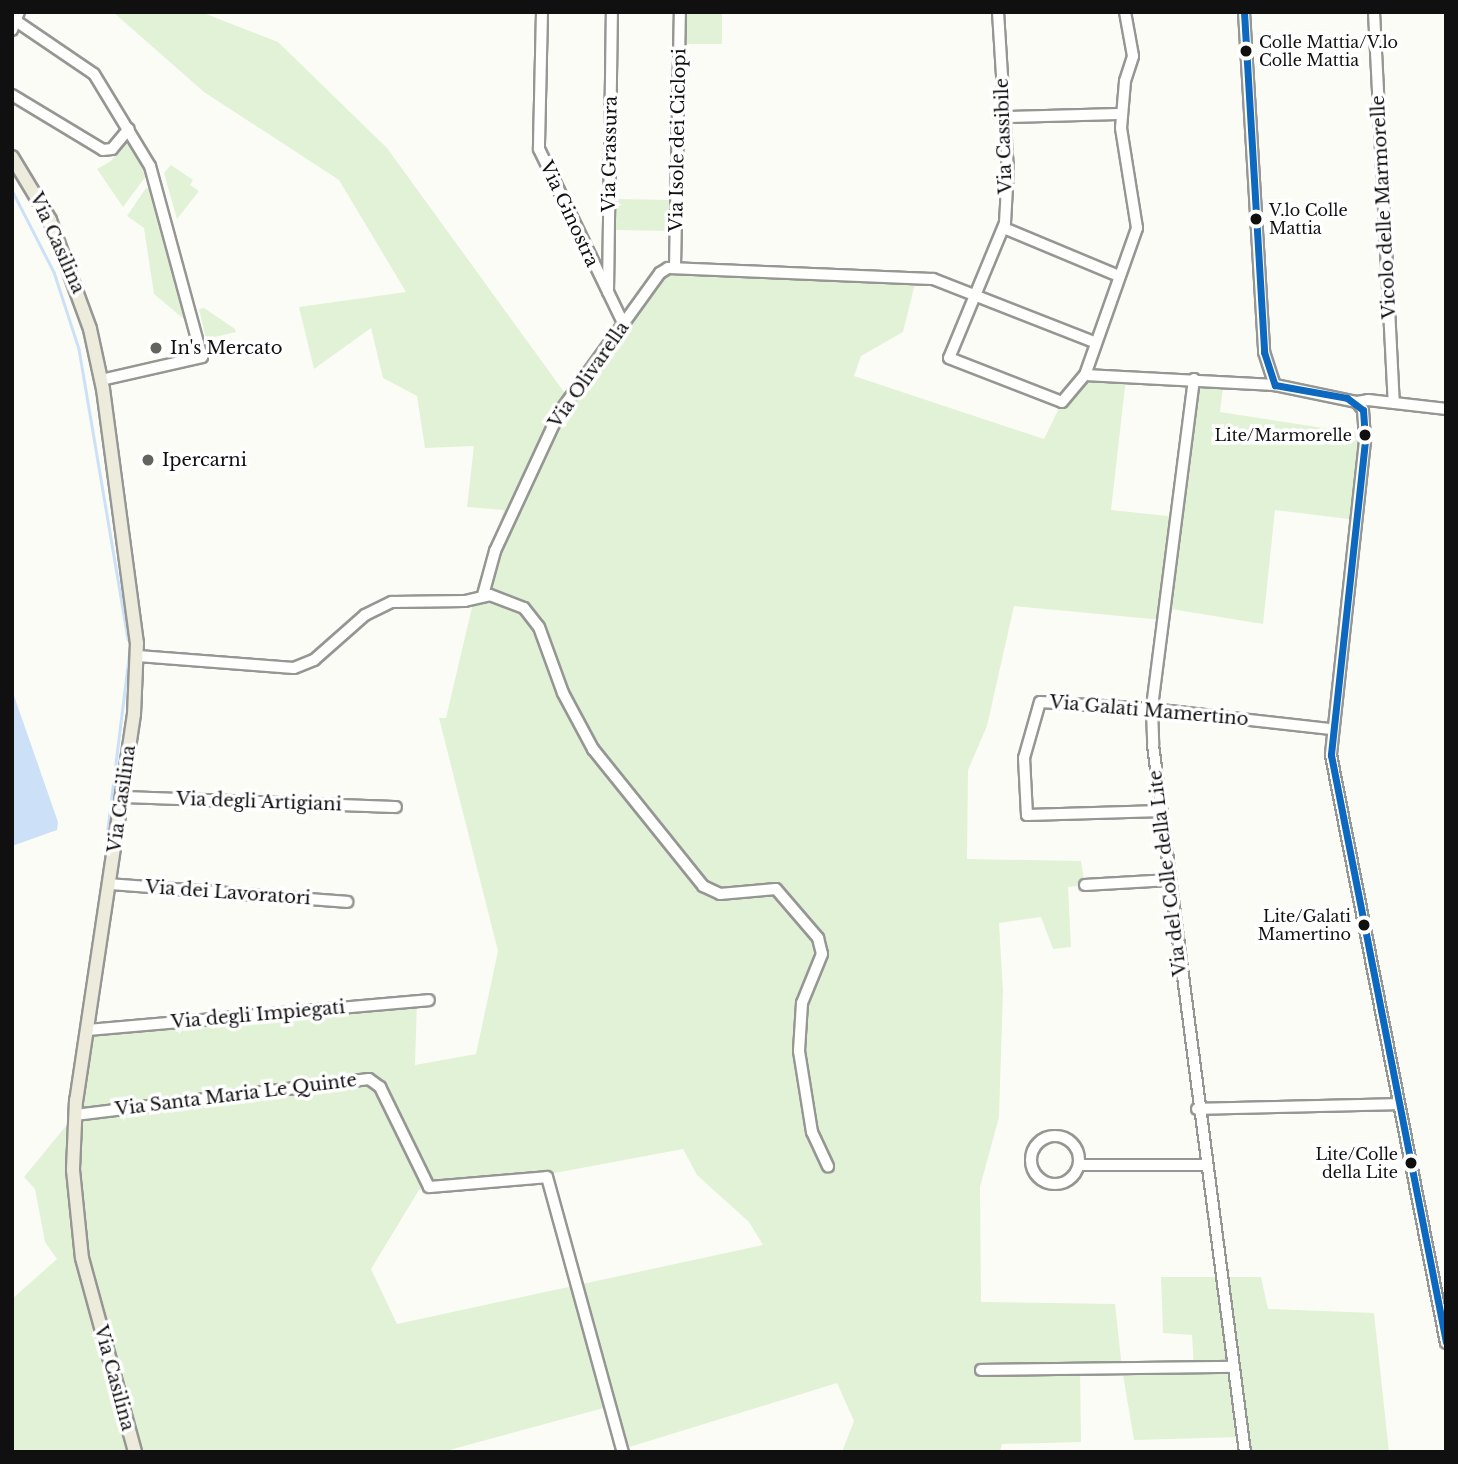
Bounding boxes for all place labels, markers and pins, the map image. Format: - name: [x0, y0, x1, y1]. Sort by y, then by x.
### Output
- place label: Colle Mattia/V.lo Colle Mattia: [1259, 32, 1398, 70]
- marker: Colle Mattia/V.lo Colle Mattia: [1239, 44, 1253, 58]
- place label: V.lo Colle Mattia: [1269, 200, 1348, 238]
- marker: V.lo Colle Mattia: [1249, 212, 1263, 226]
- place label: In's Mercato: [170, 337, 283, 359]
- marker: In's Mercato: [148, 340, 164, 356]
- place label: Lite/Marmorelle: [1215, 425, 1352, 445]
- marker: Lite/Marmorelle: [1358, 428, 1372, 442]
- place label: Ipercarni: [162, 449, 247, 471]
- marker: Ipercarni: [140, 452, 156, 468]
- place label: Lite/Galati Mamertino: [1258, 906, 1351, 944]
- marker: Lite/Galati Mamertino: [1357, 918, 1371, 932]
- place label: Lite/Colle della Lite: [1315, 1144, 1398, 1182]
- marker: Lite/Colle della Lite: [1404, 1156, 1418, 1170]

